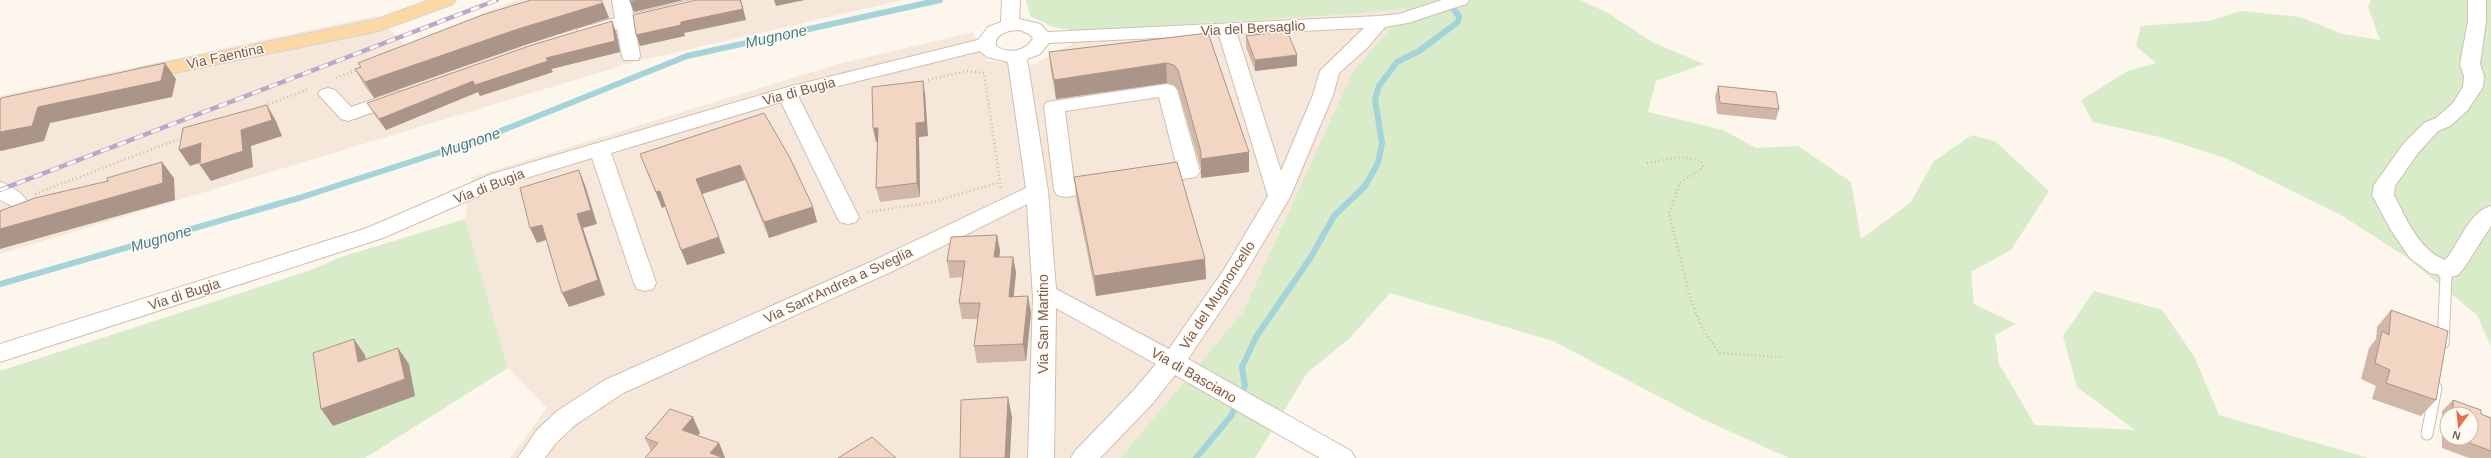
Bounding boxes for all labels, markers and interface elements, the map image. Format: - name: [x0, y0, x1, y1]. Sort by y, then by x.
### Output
- street label: Via del Bersaglio: [1200, 17, 1306, 39]
- water label: Mugnone: [744, 21, 808, 51]
- street label: Via Faentina: [185, 40, 265, 72]
- street label: Via di Bugia: [761, 74, 837, 108]
- water label: Mugnone: [438, 124, 502, 160]
- street label: Via di Bugia: [451, 165, 527, 207]
- water label: Mugnone: [129, 221, 193, 255]
- street label: Via del Mugnoncello: [1176, 238, 1258, 352]
- street label: Via Sant'Andrea a Sveglia: [761, 243, 915, 326]
- street label: Via San Martino: [1035, 274, 1051, 374]
- street label: Via di Bugia: [146, 275, 222, 313]
- street label: Via di Basciano: [1148, 344, 1240, 406]
- north arrow: [2439, 406, 2479, 446]
- text: N: [2451, 429, 2462, 442]

